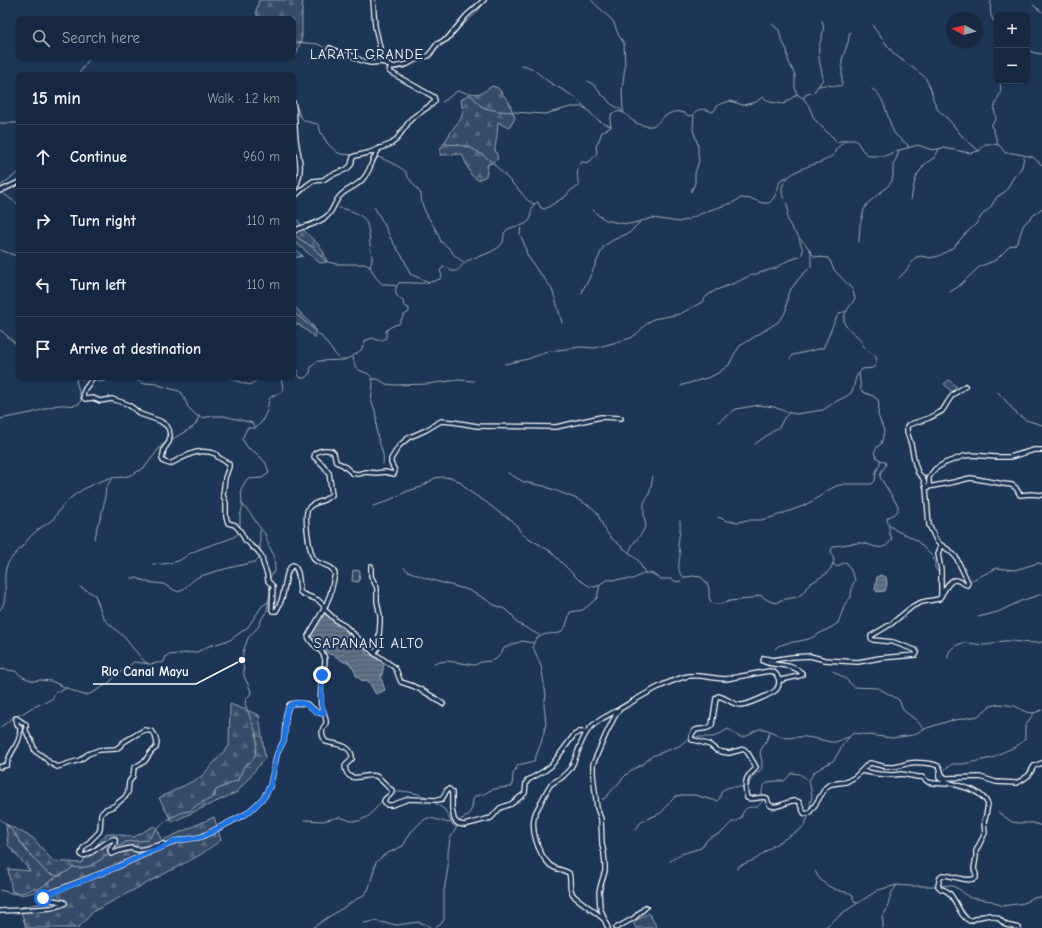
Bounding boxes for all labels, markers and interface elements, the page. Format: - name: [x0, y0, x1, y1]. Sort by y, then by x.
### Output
- north arrow: [946, 12, 982, 48]
- map controls: [994, 12, 1030, 84]
- button: +: [994, 12, 1030, 48]
- search box: [16, 16, 296, 60]
- icon: search: [30, 27, 52, 49]
- text: Search here: [62, 29, 140, 47]
- district label: LARATI GRANDE: [310, 46, 424, 63]
- button: −: [994, 48, 1030, 84]
- text: 15 min: [32, 89, 81, 108]
- text: Walk · 1.2 km: [207, 91, 280, 106]
- icon: ahead: [32, 146, 54, 168]
- text: Continue: [70, 148, 127, 166]
- text: 960 m: [243, 149, 280, 164]
- icon: right: [32, 210, 54, 232]
- text: Turn right: [70, 212, 136, 230]
- text: 110 m: [247, 213, 280, 228]
- icon: left: [32, 274, 54, 296]
- text: Turn left: [70, 276, 126, 294]
- text: 110 m: [247, 277, 280, 292]
- icon: arrive: [32, 338, 54, 360]
- text: Arrive at destination: [70, 340, 201, 358]
- district label: SAPANANI ALTO: [314, 635, 424, 652]
- callout: Rio Canal Mayu: [93, 659, 196, 684]
- text: Rio Canal Mayu: [101, 664, 189, 679]
- route end: [313, 666, 331, 684]
- route start: [34, 889, 52, 907]

